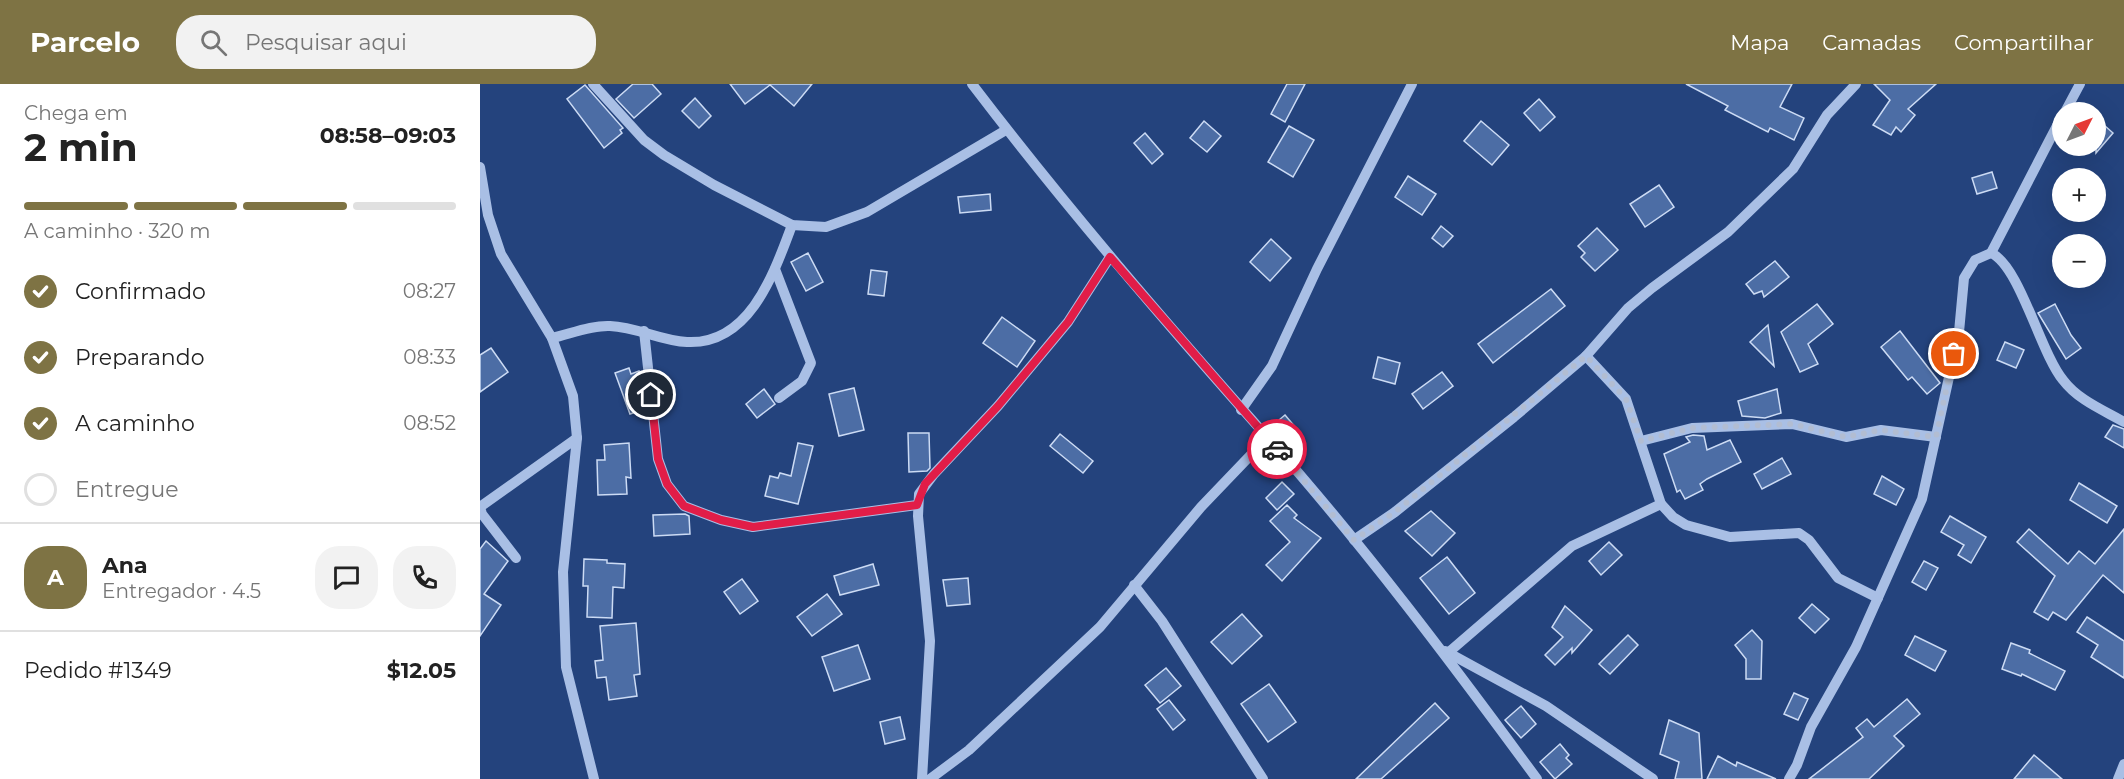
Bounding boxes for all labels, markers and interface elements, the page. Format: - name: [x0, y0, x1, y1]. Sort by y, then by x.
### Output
- search box: [176, 15, 596, 69]
- text: Parcelo: [30, 25, 140, 59]
- icon: search: [197, 26, 230, 59]
- text: Pesquisar aqui: [245, 29, 407, 56]
- text: Mapa: [1730, 30, 1789, 55]
- text: Camadas: [1822, 30, 1921, 55]
- text: Compartilhar: [1954, 30, 2094, 55]
- text: Chega em: [24, 101, 128, 125]
- north arrow: [2052, 102, 2106, 156]
- map controls: [2052, 102, 2106, 288]
- text: 08:58–09:03: [320, 122, 456, 149]
- text: 2 min: [24, 123, 138, 171]
- button: +: [2052, 168, 2106, 222]
- text: A caminho · 320 m: [24, 219, 211, 243]
- button: −: [2052, 234, 2106, 288]
- icon: check: [24, 275, 57, 308]
- text: Confirmado: [75, 278, 206, 305]
- text: 08:27: [403, 279, 456, 303]
- pin: [1928, 328, 1979, 379]
- icon: bag: [1937, 337, 1970, 370]
- icon: check: [24, 341, 57, 374]
- text: Preparando: [75, 344, 204, 371]
- text: 08:33: [403, 345, 456, 369]
- pin: [625, 369, 676, 420]
- icon: home: [634, 378, 667, 411]
- icon: check: [24, 407, 57, 440]
- text: A caminho: [75, 410, 195, 437]
- text: 08:52: [403, 411, 456, 435]
- courier: [1247, 419, 1307, 479]
- icon: car: [1261, 433, 1294, 466]
- text: Entregue: [75, 476, 179, 503]
- button: chat: [315, 546, 378, 609]
- button: phone: [393, 546, 456, 609]
- text: Ana: [102, 552, 148, 579]
- text: A: [47, 564, 64, 591]
- text: Entregador · 4.5: [102, 579, 261, 603]
- text: Pedido #1349: [24, 657, 172, 684]
- text: $12.05: [387, 657, 456, 684]

